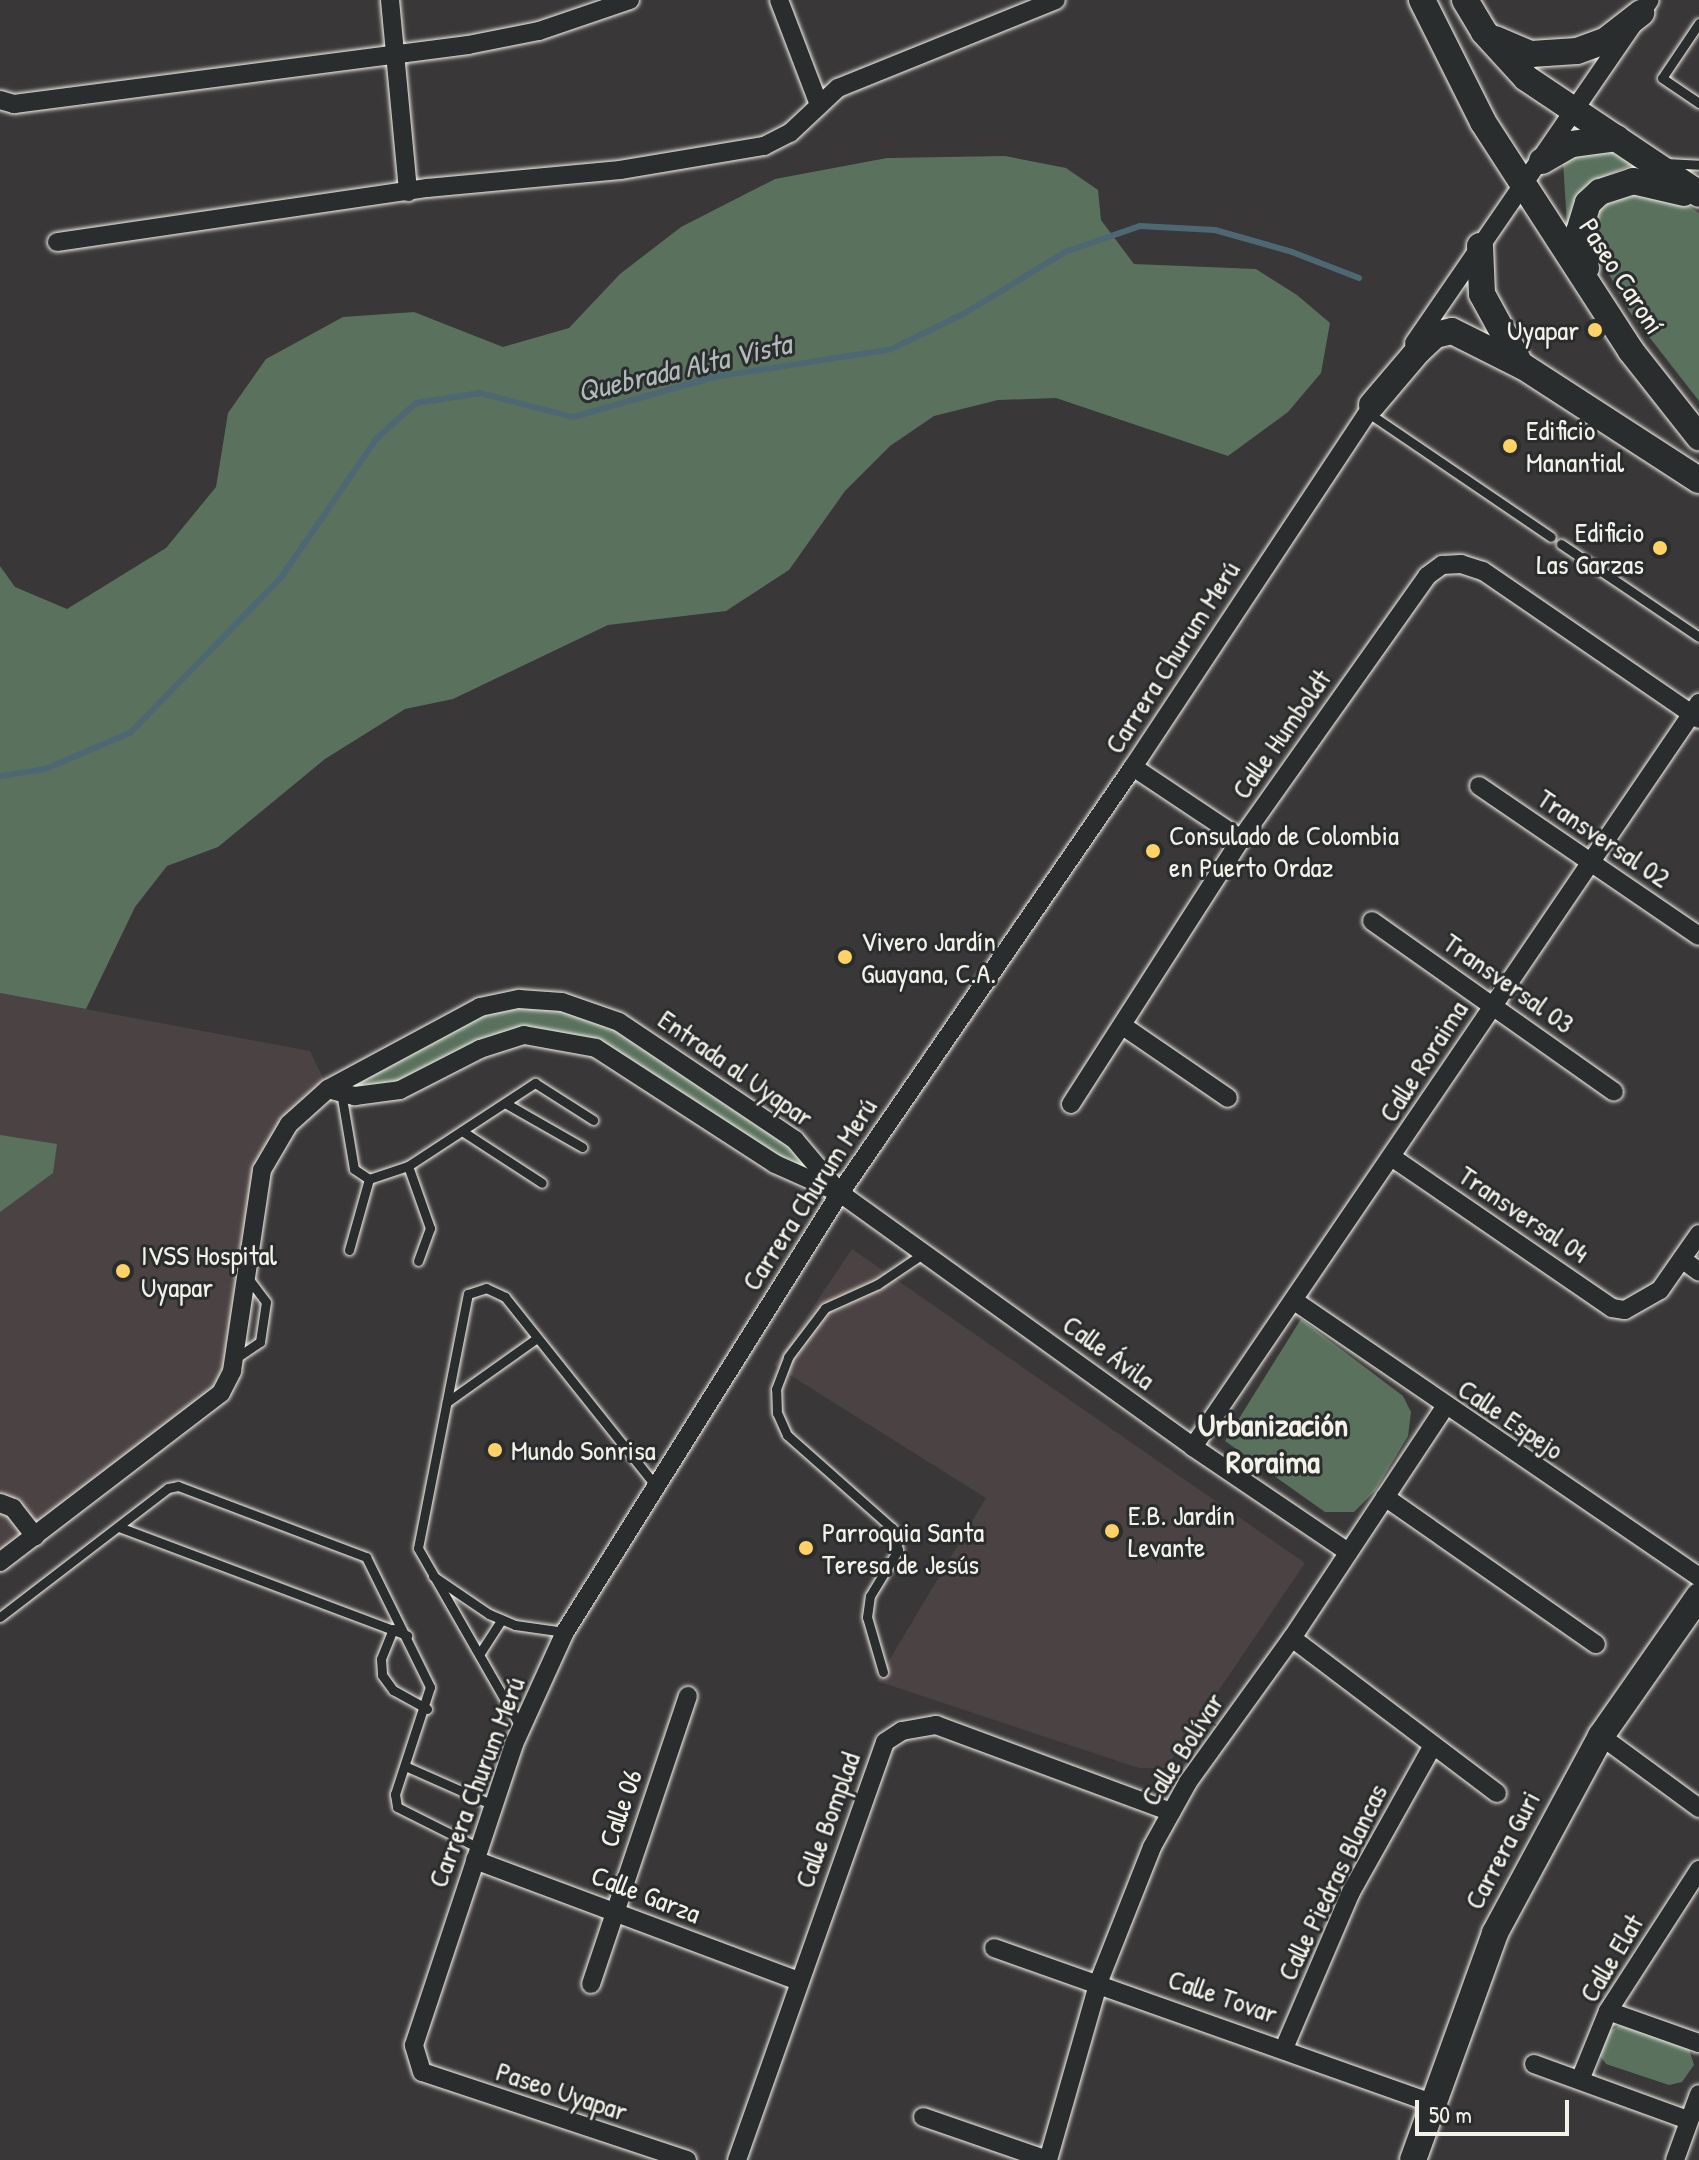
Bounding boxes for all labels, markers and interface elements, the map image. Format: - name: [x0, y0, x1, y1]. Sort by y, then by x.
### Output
- street label: Paseo Caroní: [1572, 212, 1672, 340]
- place label: Uyapar: [1507, 313, 1579, 347]
- marker: Uyapar: [1586, 321, 1604, 339]
- water label: Quebrada Alta Vista: [574, 325, 794, 409]
- place label: Edificio Manantial: [1526, 413, 1624, 479]
- marker: Edificio Manantial: [1501, 437, 1519, 455]
- place label: Edificio Las Garzas: [1536, 515, 1644, 581]
- marker: Edificio Las Garzas: [1651, 539, 1669, 557]
- street label: Carrera Churum Merú: [1097, 554, 1247, 760]
- street label: Calle Humboldt: [1224, 663, 1338, 805]
- street label: Transversal 02: [1531, 781, 1677, 895]
- place label: Consulado de Colombia en Puerto Ordaz: [1169, 818, 1399, 884]
- marker: Consulado de Colombia en Puerto Ordaz: [1144, 842, 1162, 860]
- place label: Vivero Jardín Guayana, C.A.: [861, 924, 996, 990]
- street label: Transversal 03: [1437, 926, 1581, 1040]
- marker: Vivero Jardín Guayana, C.A.: [836, 948, 854, 966]
- street label: Calle Roraima: [1371, 994, 1475, 1128]
- street label: Entrada al Uyapar: [652, 1002, 820, 1134]
- street label: Carrera Churum Merú: [734, 1091, 884, 1297]
- street label: Transversal 04: [1452, 1158, 1596, 1270]
- place label: IVSS Hospital Uyapar: [141, 1238, 277, 1304]
- marker: IVSS Hospital Uyapar: [112, 1260, 134, 1282]
- street label: Calle Ávila: [1056, 1307, 1162, 1397]
- street label: Calle Espejo: [1452, 1371, 1570, 1467]
- district label: Urbanización Roraima: [1198, 1407, 1348, 1482]
- place label: Mundo Sonrisa: [511, 1433, 656, 1467]
- marker: Mundo Sonrisa: [486, 1441, 504, 1459]
- place label: E.B. Jardín Levante: [1128, 1498, 1235, 1564]
- place label: Parroquia Santa Teresa de Jesús: [822, 1515, 984, 1581]
- marker: E.B. Jardín Levante: [1103, 1522, 1121, 1540]
- marker: Parroquia Santa Teresa de Jesús: [797, 1539, 815, 1557]
- street label: Carrera Churum Merú: [420, 1672, 532, 1892]
- street label: Calle Bolívar: [1133, 1686, 1231, 1812]
- street label: Calle Bomplad: [787, 1748, 867, 1892]
- street label: Calle 06: [591, 1765, 649, 1851]
- street label: Calle Piedras Blancas: [1270, 1778, 1394, 1986]
- street label: Carrera Guri: [1457, 1785, 1547, 1915]
- street label: Calle Garza: [587, 1858, 705, 1930]
- street label: Calle Elat: [1572, 1908, 1650, 2008]
- street label: Calle Tovar: [1164, 1962, 1282, 2030]
- street label: Paseo Uyapar: [492, 2054, 632, 2128]
- scale bar: [1419, 2084, 1573, 2134]
- text: 50 m: [1429, 2098, 1472, 2130]

